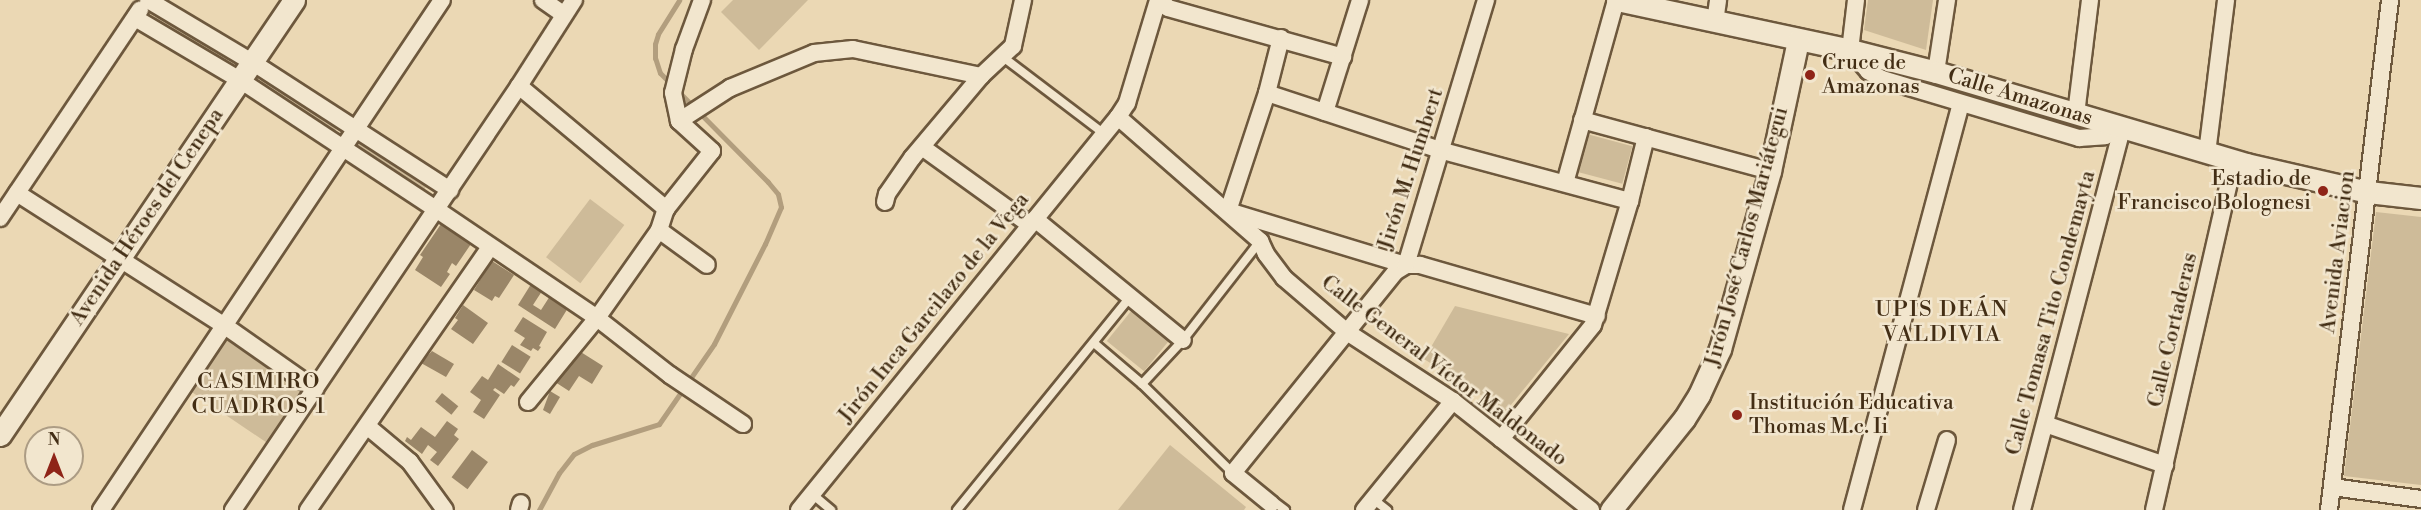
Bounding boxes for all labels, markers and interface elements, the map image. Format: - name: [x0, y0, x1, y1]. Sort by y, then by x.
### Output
- place label: Cruce de Amazonas: [1822, 50, 1920, 100]
- street label: Calle Amazonas: [1945, 63, 2095, 131]
- marker: Cruce de Amazonas: [1803, 68, 1817, 82]
- street label: Jirón M. Humbert: [1373, 85, 1449, 253]
- street label: Avenida Héroes del Cenepa: [65, 104, 229, 330]
- street label: Jirón José Carlos Mariátegui: [1700, 104, 1794, 370]
- place label: Estadio de Francisco Bolognesi: [2117, 166, 2311, 216]
- street label: Calle Tomasa Tito Condemayta: [2001, 168, 2101, 458]
- street label: Avenida Aviacion: [2316, 169, 2360, 335]
- marker: Estadio de Francisco Bolognesi: [2316, 184, 2330, 198]
- street label: Jirón Inca Garcilazo de la Vega: [833, 188, 1035, 428]
- street label: Calle Cortaderas: [2143, 250, 2203, 410]
- street label: Calle General Víctor Maldonado: [1316, 270, 1572, 472]
- district label: UPIS DEÁN VALDIVIA: [1875, 296, 2009, 348]
- district label: CASIMIRO CUADROS 1: [191, 368, 327, 420]
- place label: Institución Educativa Thomas M.c. Ii: [1749, 390, 1954, 440]
- marker: Institución Educativa Thomas M.c. Ii: [1730, 408, 1744, 422]
- north arrow: [24, 426, 84, 486]
- text: N: [48, 430, 60, 450]

